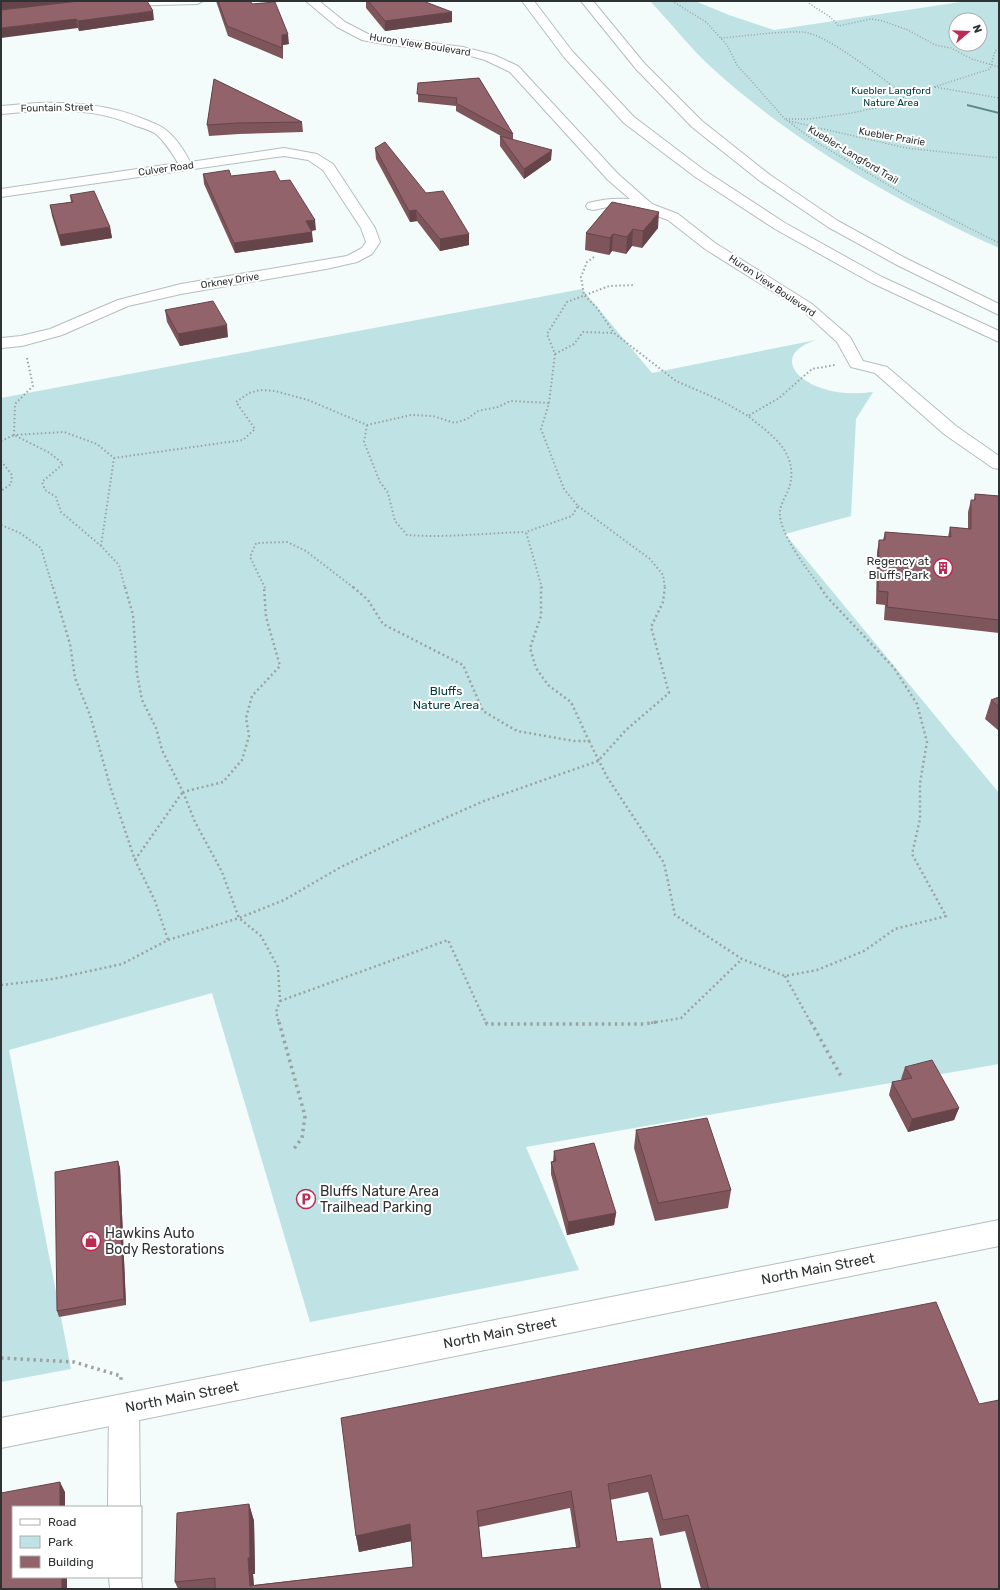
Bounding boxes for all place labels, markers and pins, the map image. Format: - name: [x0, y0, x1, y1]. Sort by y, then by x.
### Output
- place label: Regency at Bluffs Park: [866, 554, 930, 582]
- building icon: Regency at Bluffs Park: [932, 557, 954, 579]
- place label: Bluffs Nature Area Trailhead Parking: [320, 1183, 439, 1216]
- parking icon: Bluffs Nature Area Trailhead Parking: [295, 1188, 317, 1210]
- place label: Hawkins Auto Body Restorations: [105, 1225, 224, 1258]
- shop icon: Hawkins Auto Body Restorations: [80, 1230, 102, 1252]

